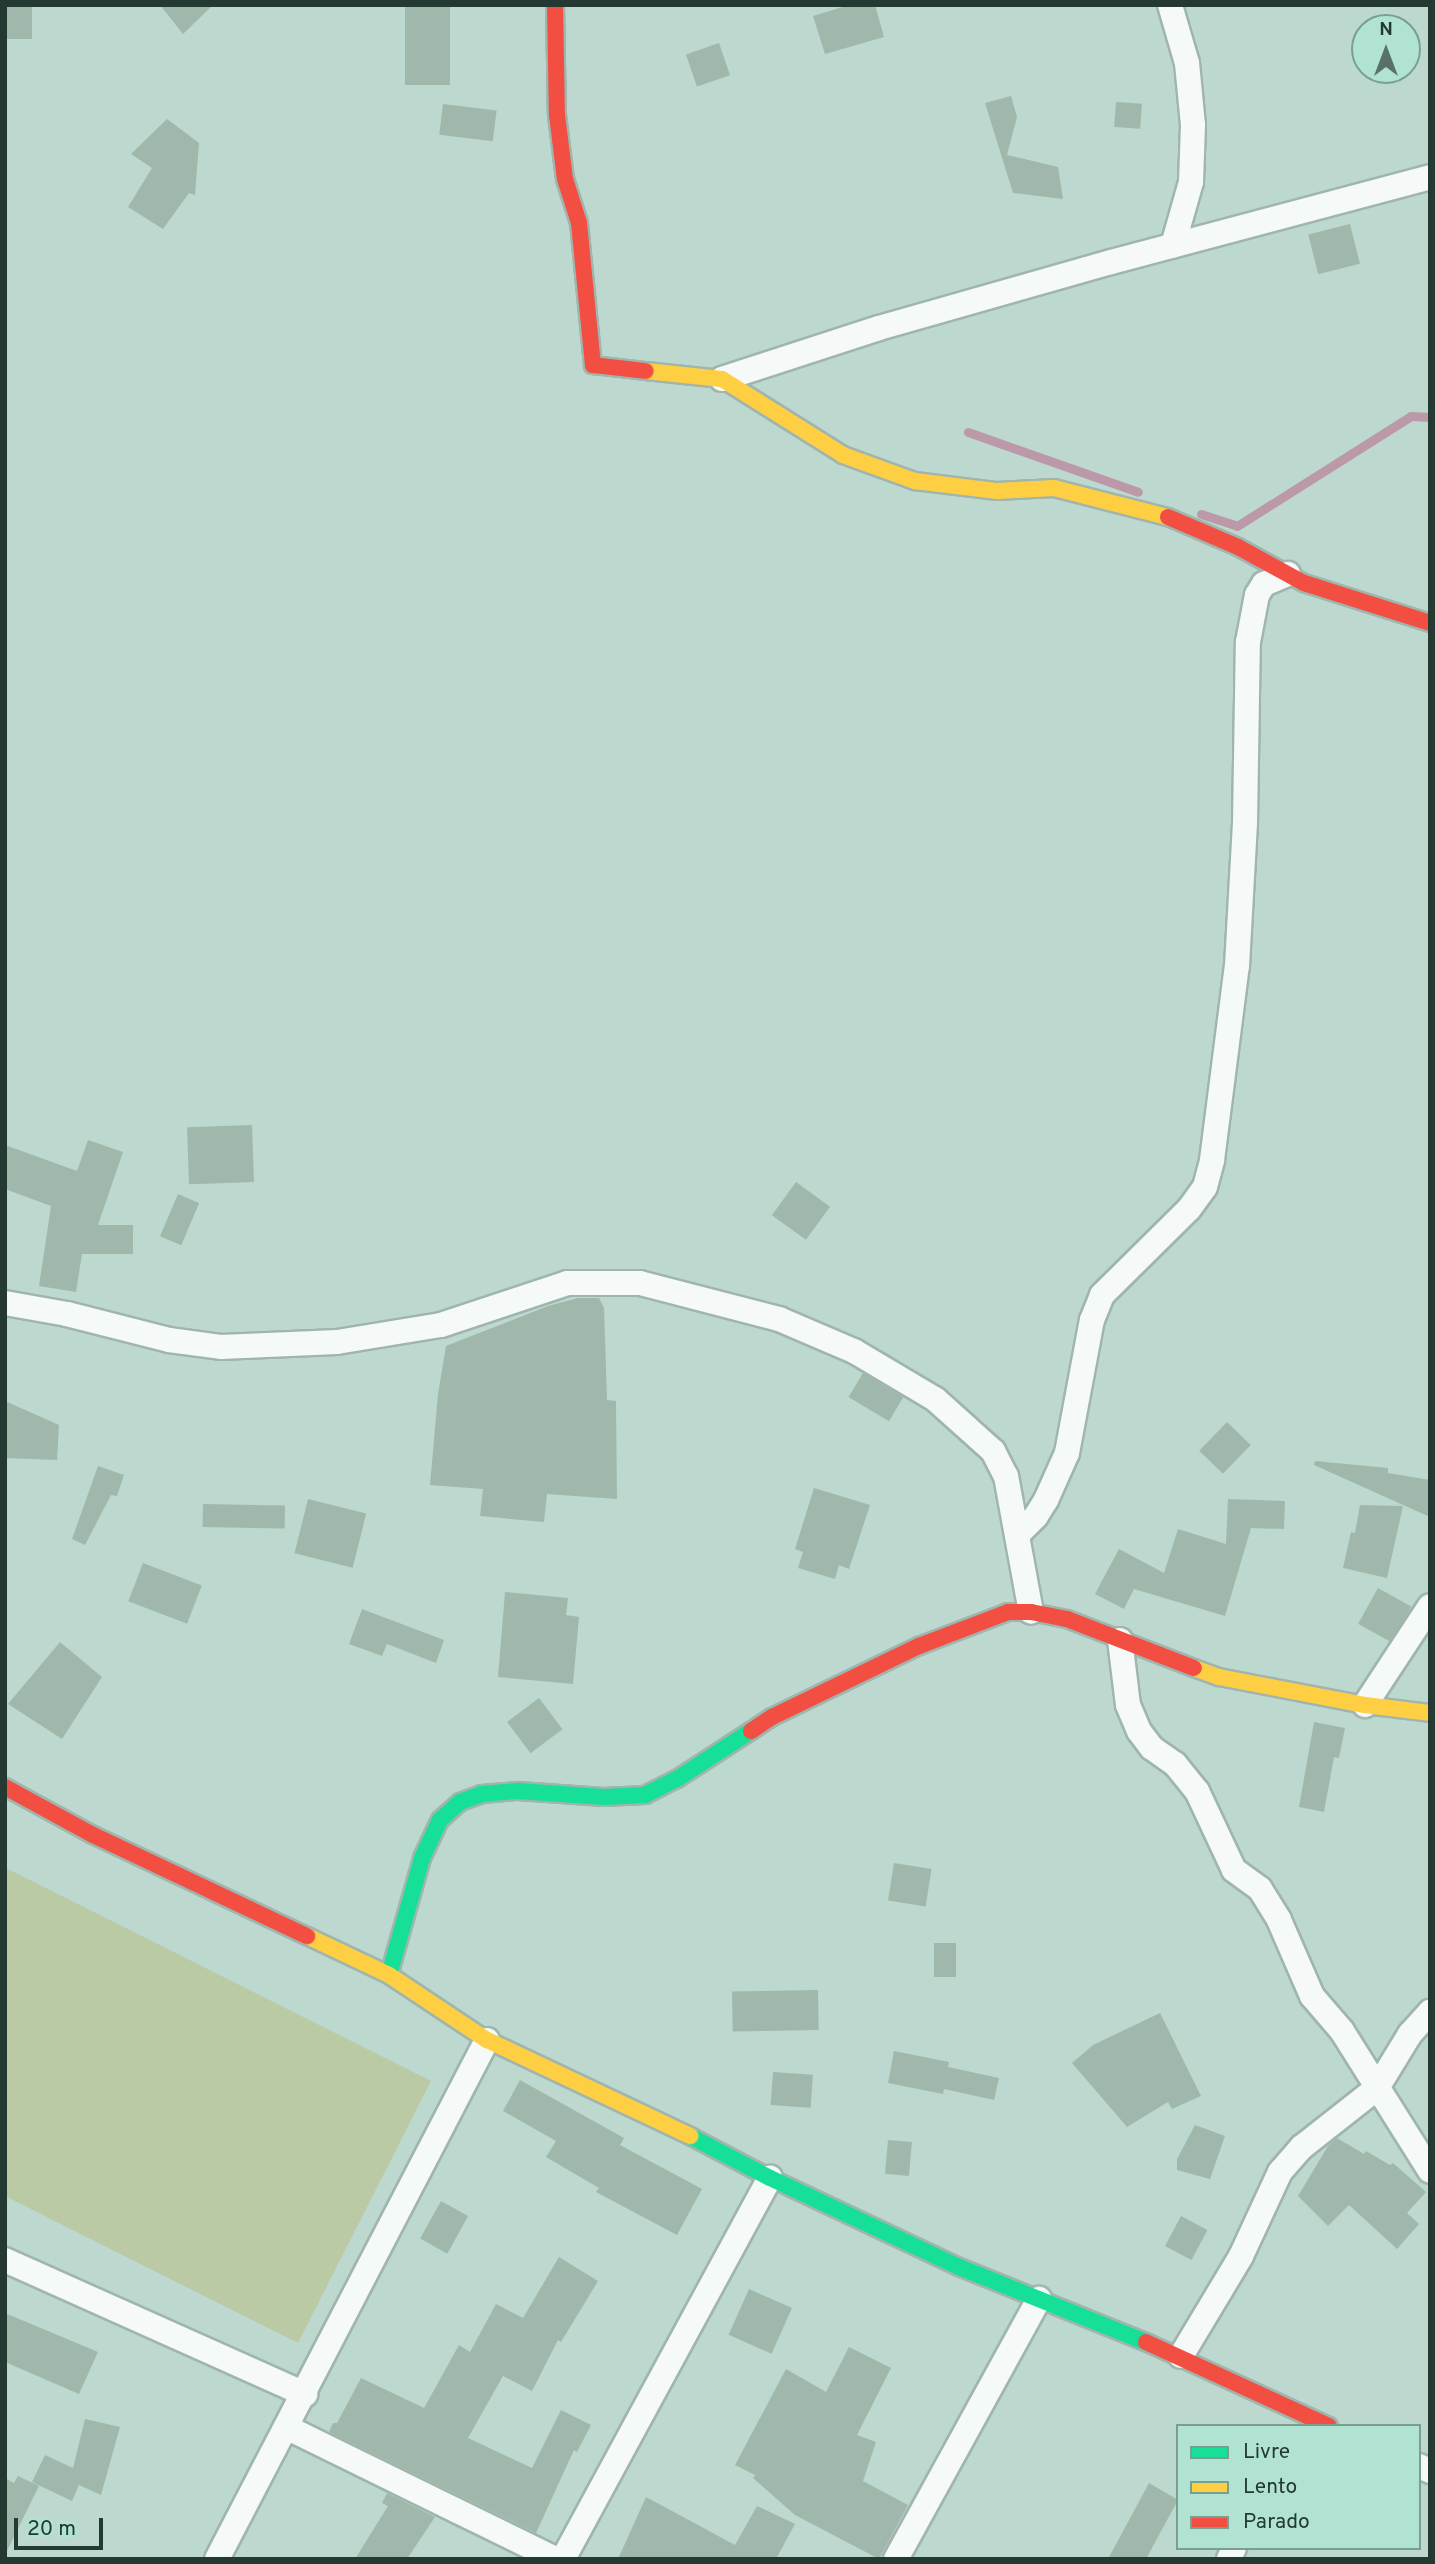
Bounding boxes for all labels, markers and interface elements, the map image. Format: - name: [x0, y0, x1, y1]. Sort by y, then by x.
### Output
- north arrow: [1351, 14, 1421, 84]
- text: N: [1379, 18, 1393, 42]
- legend: [1176, 2424, 1421, 2550]
- text: Livre: [1243, 2439, 1290, 2466]
- text: Lento: [1243, 2474, 1297, 2501]
- scale bar: [18, 2504, 107, 2548]
- text: Parado: [1243, 2509, 1310, 2536]
- text: 20 m: [27, 2516, 76, 2543]

